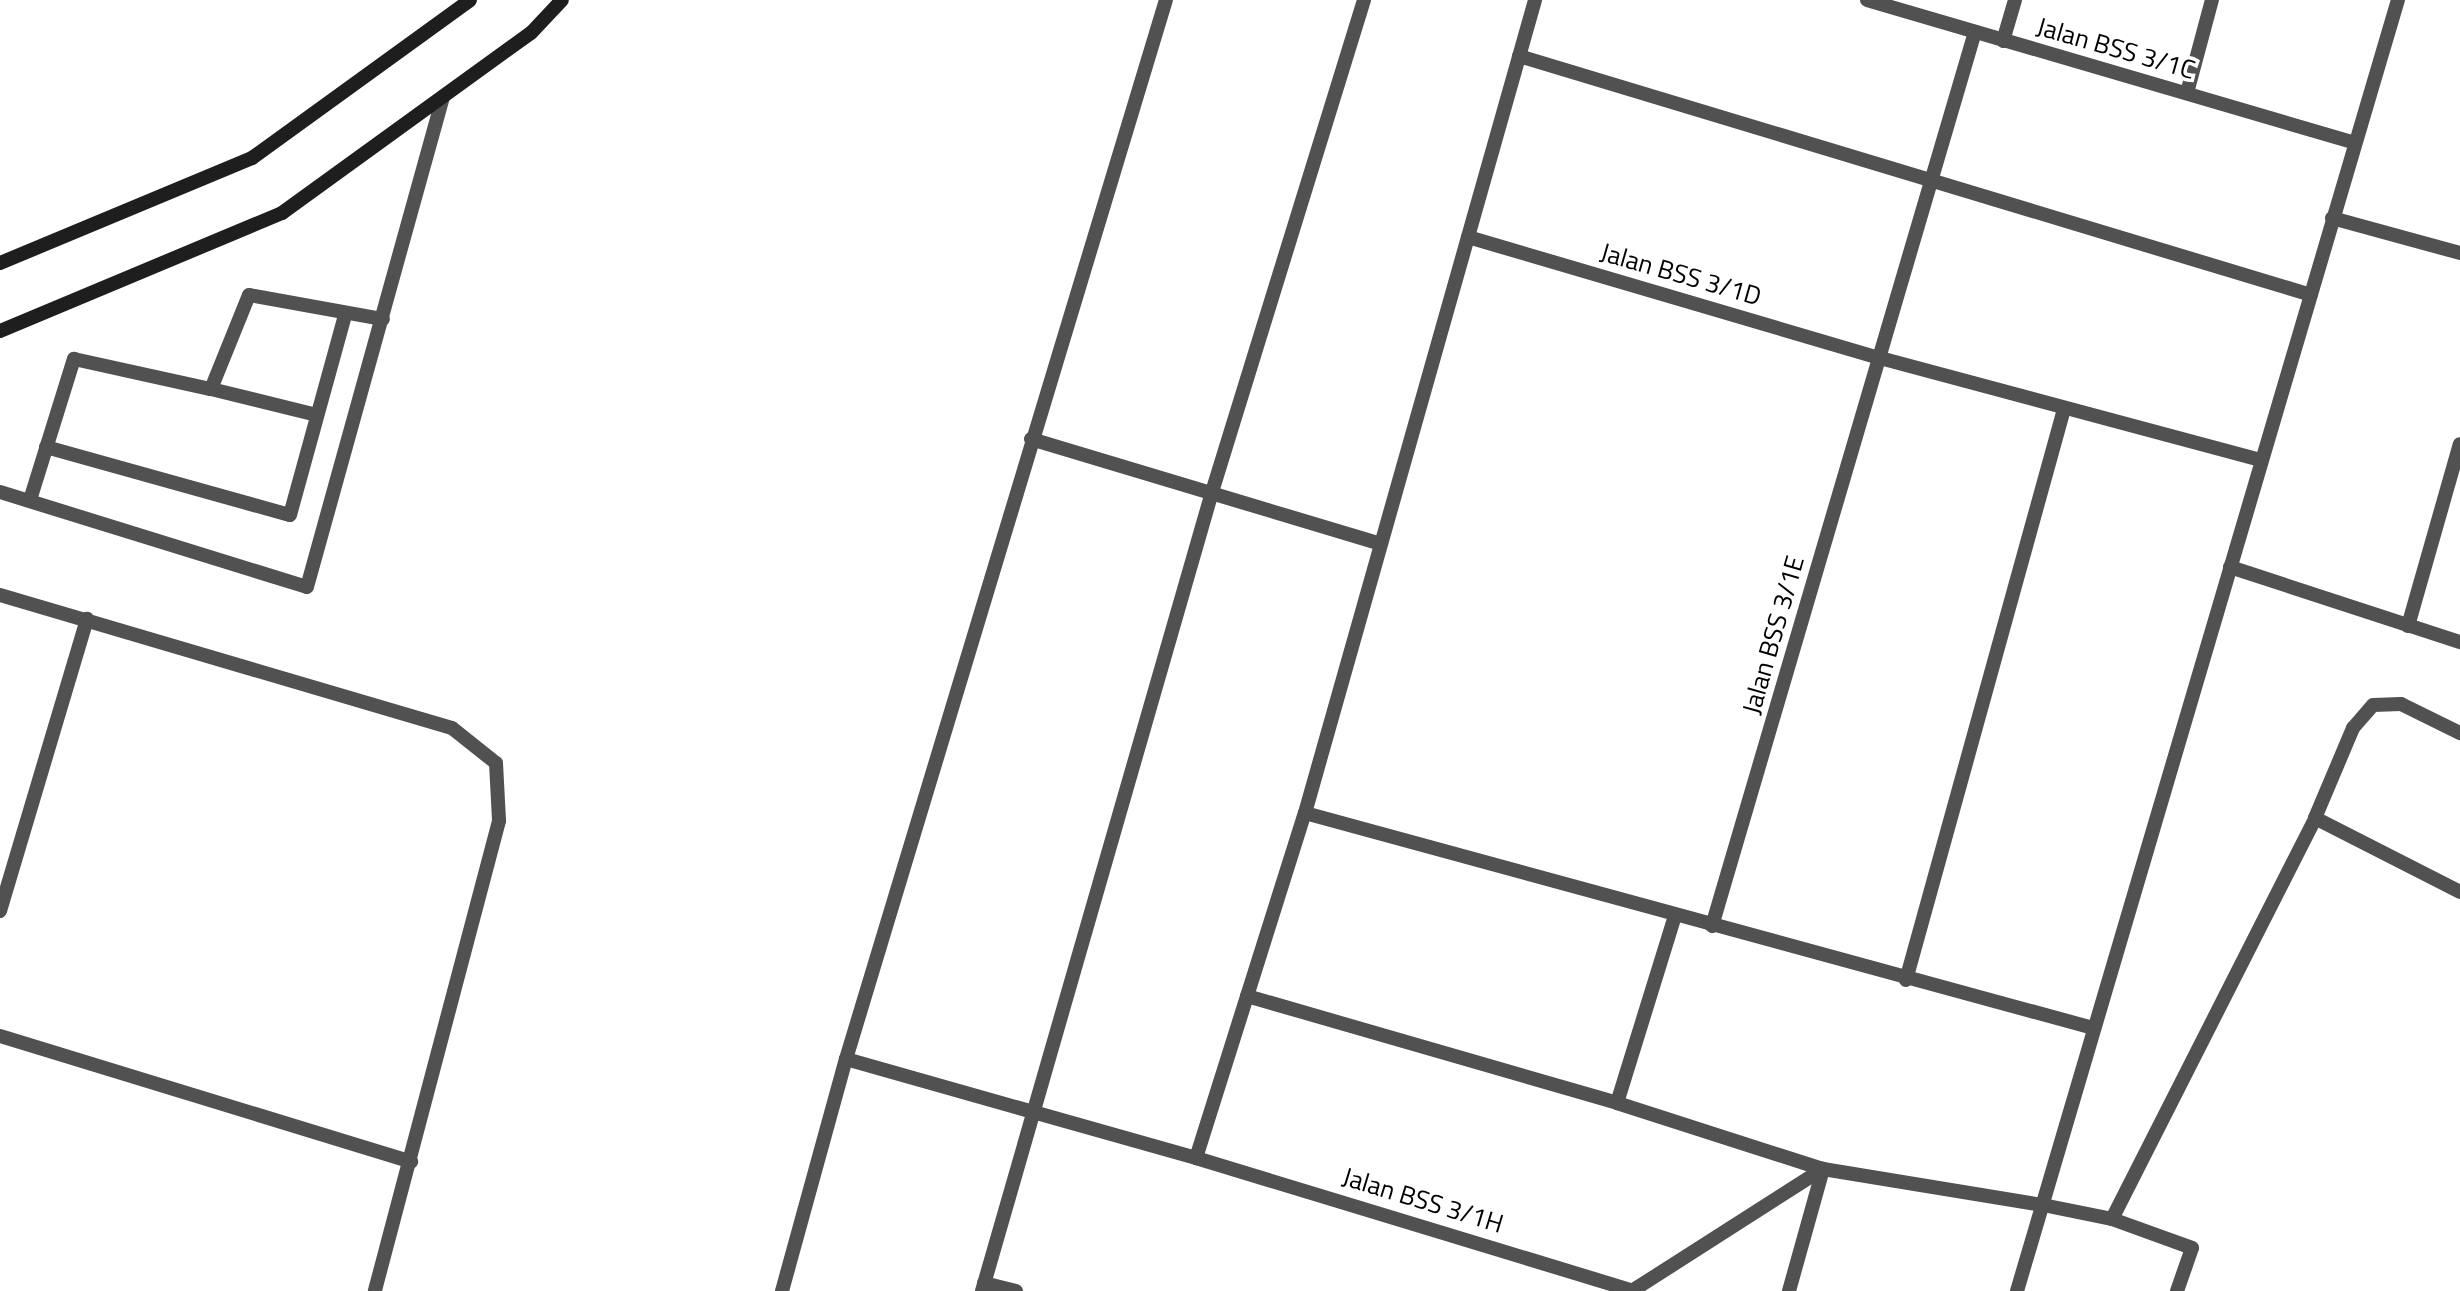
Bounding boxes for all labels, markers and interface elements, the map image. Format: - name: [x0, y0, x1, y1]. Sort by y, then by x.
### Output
- street label: Jalan BSS 3/1C: [2033, 11, 2199, 85]
- street label: Jalan BSS 3/1D: [1597, 236, 1765, 312]
- street label: Jalan BSS 3/1E: [1735, 552, 1811, 718]
- street label: Jalan BSS 3/1H: [1339, 1161, 1507, 1239]

